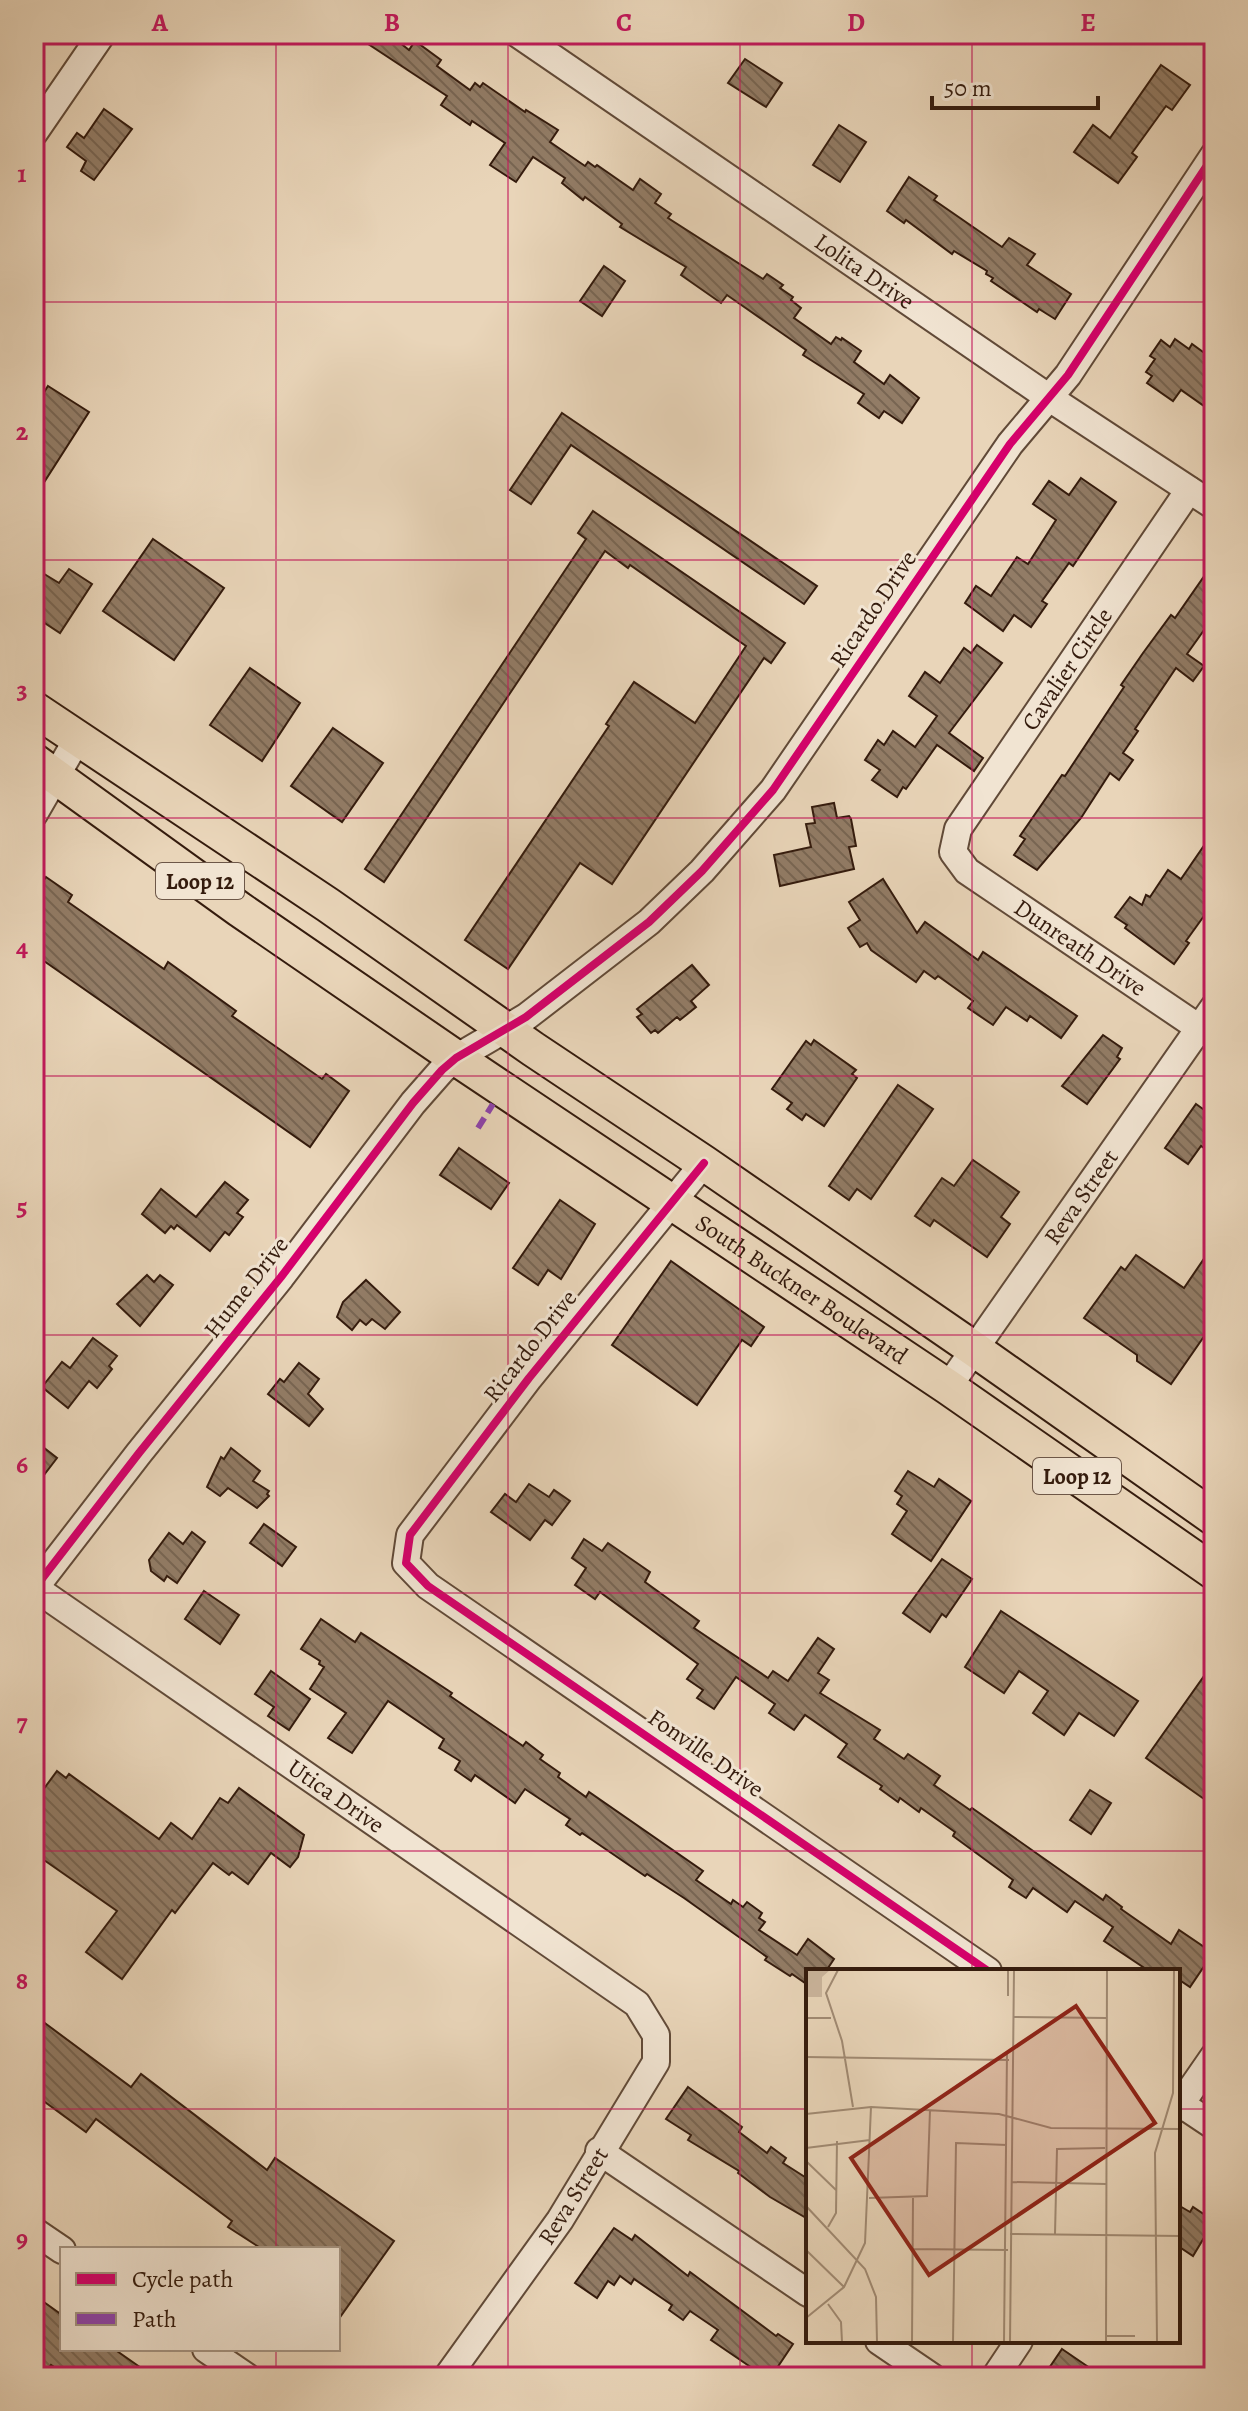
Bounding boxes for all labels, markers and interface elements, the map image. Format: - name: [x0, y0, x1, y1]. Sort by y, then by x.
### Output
- text: A: [151, 5, 169, 40]
- text: B: [384, 5, 400, 40]
- text: C: [616, 5, 632, 40]
- text: D: [847, 5, 865, 40]
- text: E: [1080, 5, 1096, 40]
- scale bar: [932, 60, 1098, 110]
- text: 50 m: [944, 72, 992, 104]
- text: 1: [17, 156, 27, 191]
- street label: Lolita Drive: [808, 226, 921, 317]
- text: 2: [16, 414, 29, 449]
- street label: Ricardo Drive: [822, 544, 924, 674]
- street label: Cavalier Circle: [1014, 601, 1120, 737]
- text: 3: [16, 672, 28, 707]
- road number: Loop 12: [156, 863, 244, 899]
- street label: Dunreath Drive: [1008, 891, 1153, 1004]
- text: 4: [16, 930, 28, 965]
- street label: Reva Street: [1036, 1143, 1126, 1251]
- text: 5: [16, 1189, 28, 1224]
- street label: South Buckner Boulevard: [689, 1207, 914, 1372]
- street label: Hume Drive: [196, 1230, 296, 1344]
- street label: Ricardo Drive: [476, 1283, 584, 1409]
- text: 6: [16, 1447, 28, 1482]
- road number: Loop 12: [1033, 1458, 1121, 1494]
- street label: Fonville Drive: [642, 1701, 770, 1805]
- text: 7: [16, 1705, 28, 1740]
- street label: Utica Drive: [281, 1751, 391, 1841]
- text: 8: [16, 1963, 28, 1998]
- inset map: [806, 1969, 1180, 2343]
- street label: Reva Street: [530, 2141, 616, 2251]
- text: 9: [16, 2221, 28, 2256]
- legend: [60, 2247, 340, 2351]
- text: Cycle path: [132, 2263, 233, 2295]
- text: Path: [132, 2303, 177, 2335]

